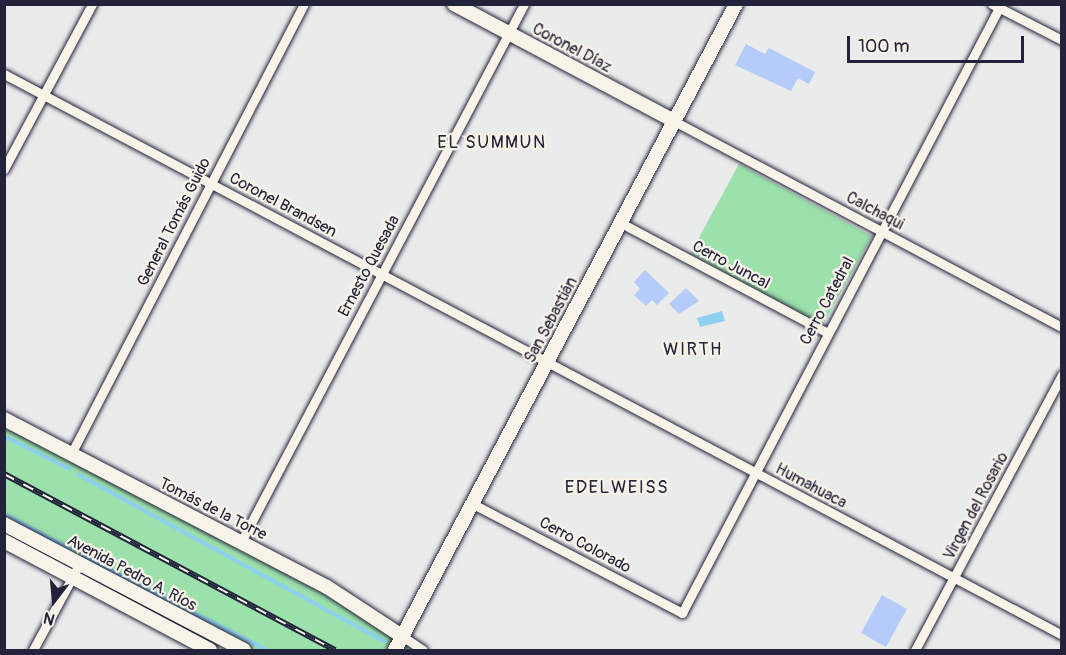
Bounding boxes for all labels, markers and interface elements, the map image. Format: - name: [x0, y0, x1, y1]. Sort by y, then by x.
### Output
- street label: Coronel Díaz: [529, 19, 615, 77]
- scale bar: [850, 24, 1027, 62]
- text: 100 m: [858, 35, 910, 58]
- district label: EL SUMMUN: [437, 132, 547, 154]
- street label: General Tomás Guido: [133, 154, 215, 290]
- street label: Coronel Brandsen: [226, 169, 340, 241]
- street label: Calchaqui: [843, 188, 907, 234]
- street label: Ernesto Quesada: [334, 212, 404, 320]
- street label: Cerro Juncal: [689, 237, 773, 293]
- street label: Cerro Catedral: [796, 254, 858, 348]
- street label: San Sebastián: [520, 274, 582, 366]
- district label: WIRTH: [663, 339, 723, 361]
- street label: Virgen del Rosario: [940, 449, 1012, 563]
- street label: Humahuaca: [772, 459, 850, 513]
- street label: Tomás de la Torre: [156, 474, 270, 544]
- district label: EDELWEISS: [565, 477, 669, 499]
- street label: Cerro Colorado: [536, 513, 634, 577]
- street label: Avenida Pedro A. Ríos: [64, 531, 200, 615]
- north arrow: [24, 571, 84, 631]
- text: N: [41, 607, 57, 629]

